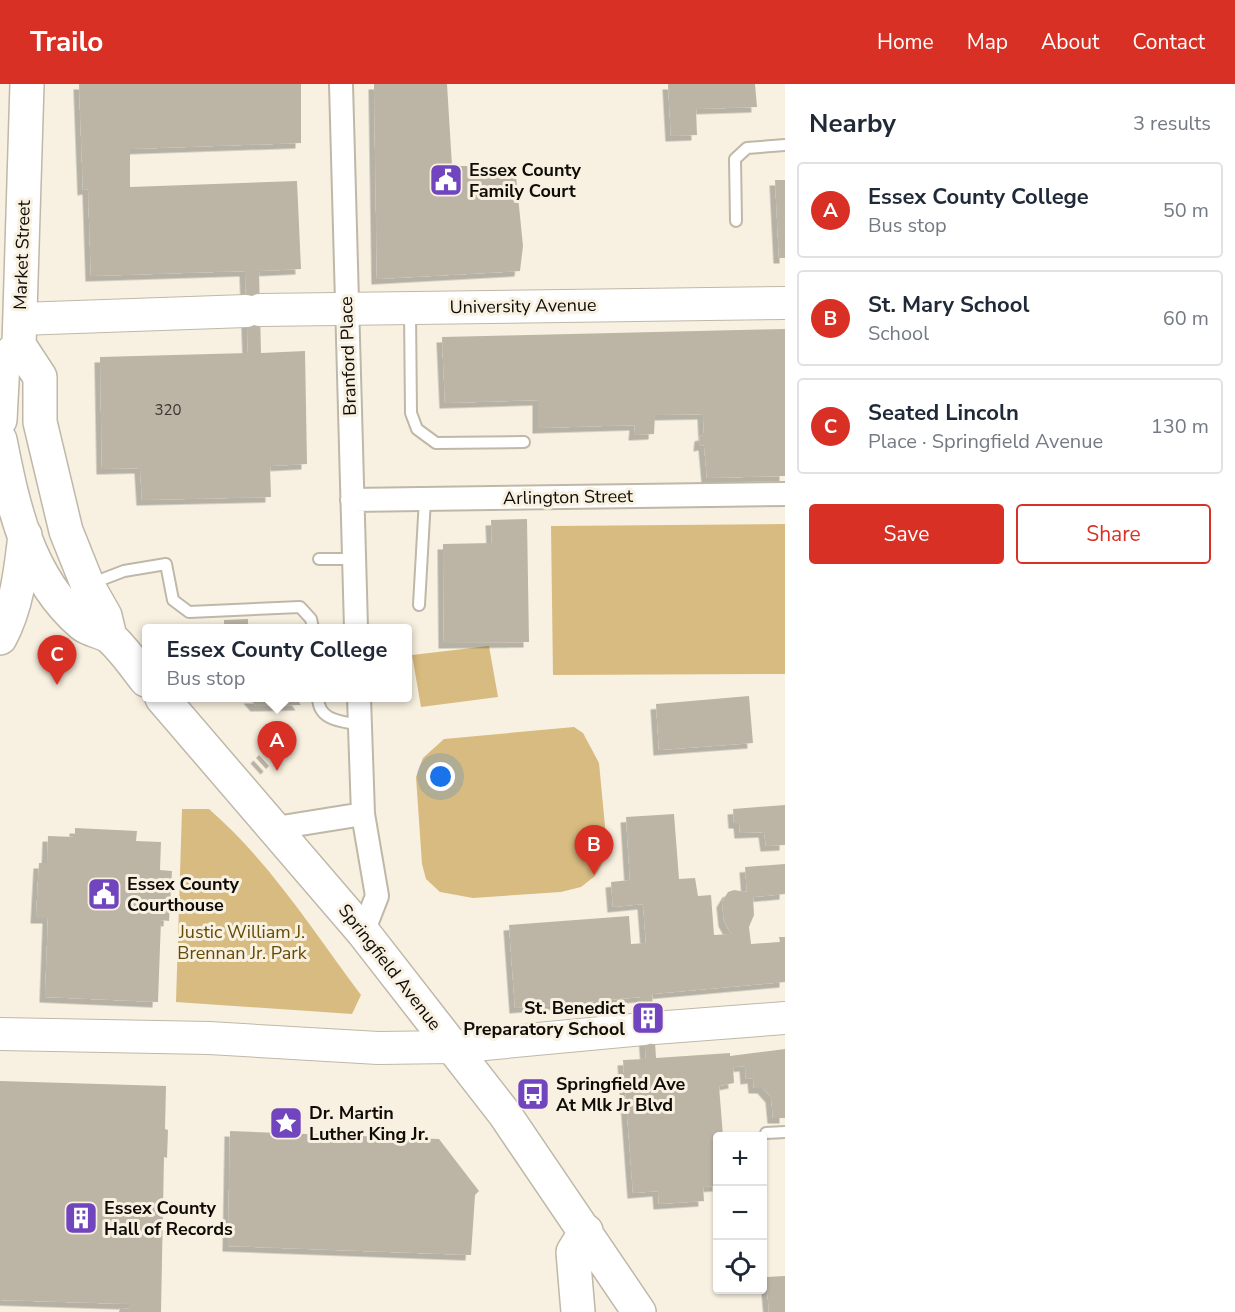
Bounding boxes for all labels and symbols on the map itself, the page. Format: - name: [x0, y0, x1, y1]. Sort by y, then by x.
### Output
- place label: Essex County Family Court: [469, 158, 582, 203]
- public building icon: Essex County Family Court: [428, 162, 464, 198]
- street label: Market Street: [8, 199, 36, 310]
- street label: University Avenue: [449, 293, 597, 319]
- street label: Branford Place: [334, 296, 362, 416]
- house number: 320: [154, 400, 182, 420]
- street label: Arlington Street: [503, 484, 634, 510]
- pin: C: [38, 636, 76, 685]
- pin: A: [258, 722, 296, 771]
- your location: [426, 762, 455, 791]
- pin: B: [574, 826, 614, 875]
- place label: Essex County Courthouse: [127, 872, 240, 917]
- public building icon: Essex County Courthouse: [86, 876, 122, 912]
- street label: Springfield Avenue: [333, 899, 447, 1035]
- park label: Justic William J. Brennan Jr. Park: [177, 920, 308, 965]
- place label: St. Benedict Preparatory School: [463, 996, 625, 1041]
- building icon: St. Benedict Preparatory School: [630, 1000, 666, 1036]
- place label: Springfield Ave At Mlk Jr Blvd: [556, 1072, 685, 1117]
- bus stop icon: Springfield Ave At Mlk Jr Blvd: [515, 1076, 551, 1112]
- place label: Dr. Martin Luther King Jr.: [309, 1101, 429, 1146]
- place icon: Dr. Martin Luther King Jr.: [268, 1105, 304, 1141]
- place label: Essex County Hall of Records: [104, 1196, 233, 1241]
- building icon: Essex County Hall of Records: [63, 1200, 99, 1236]

